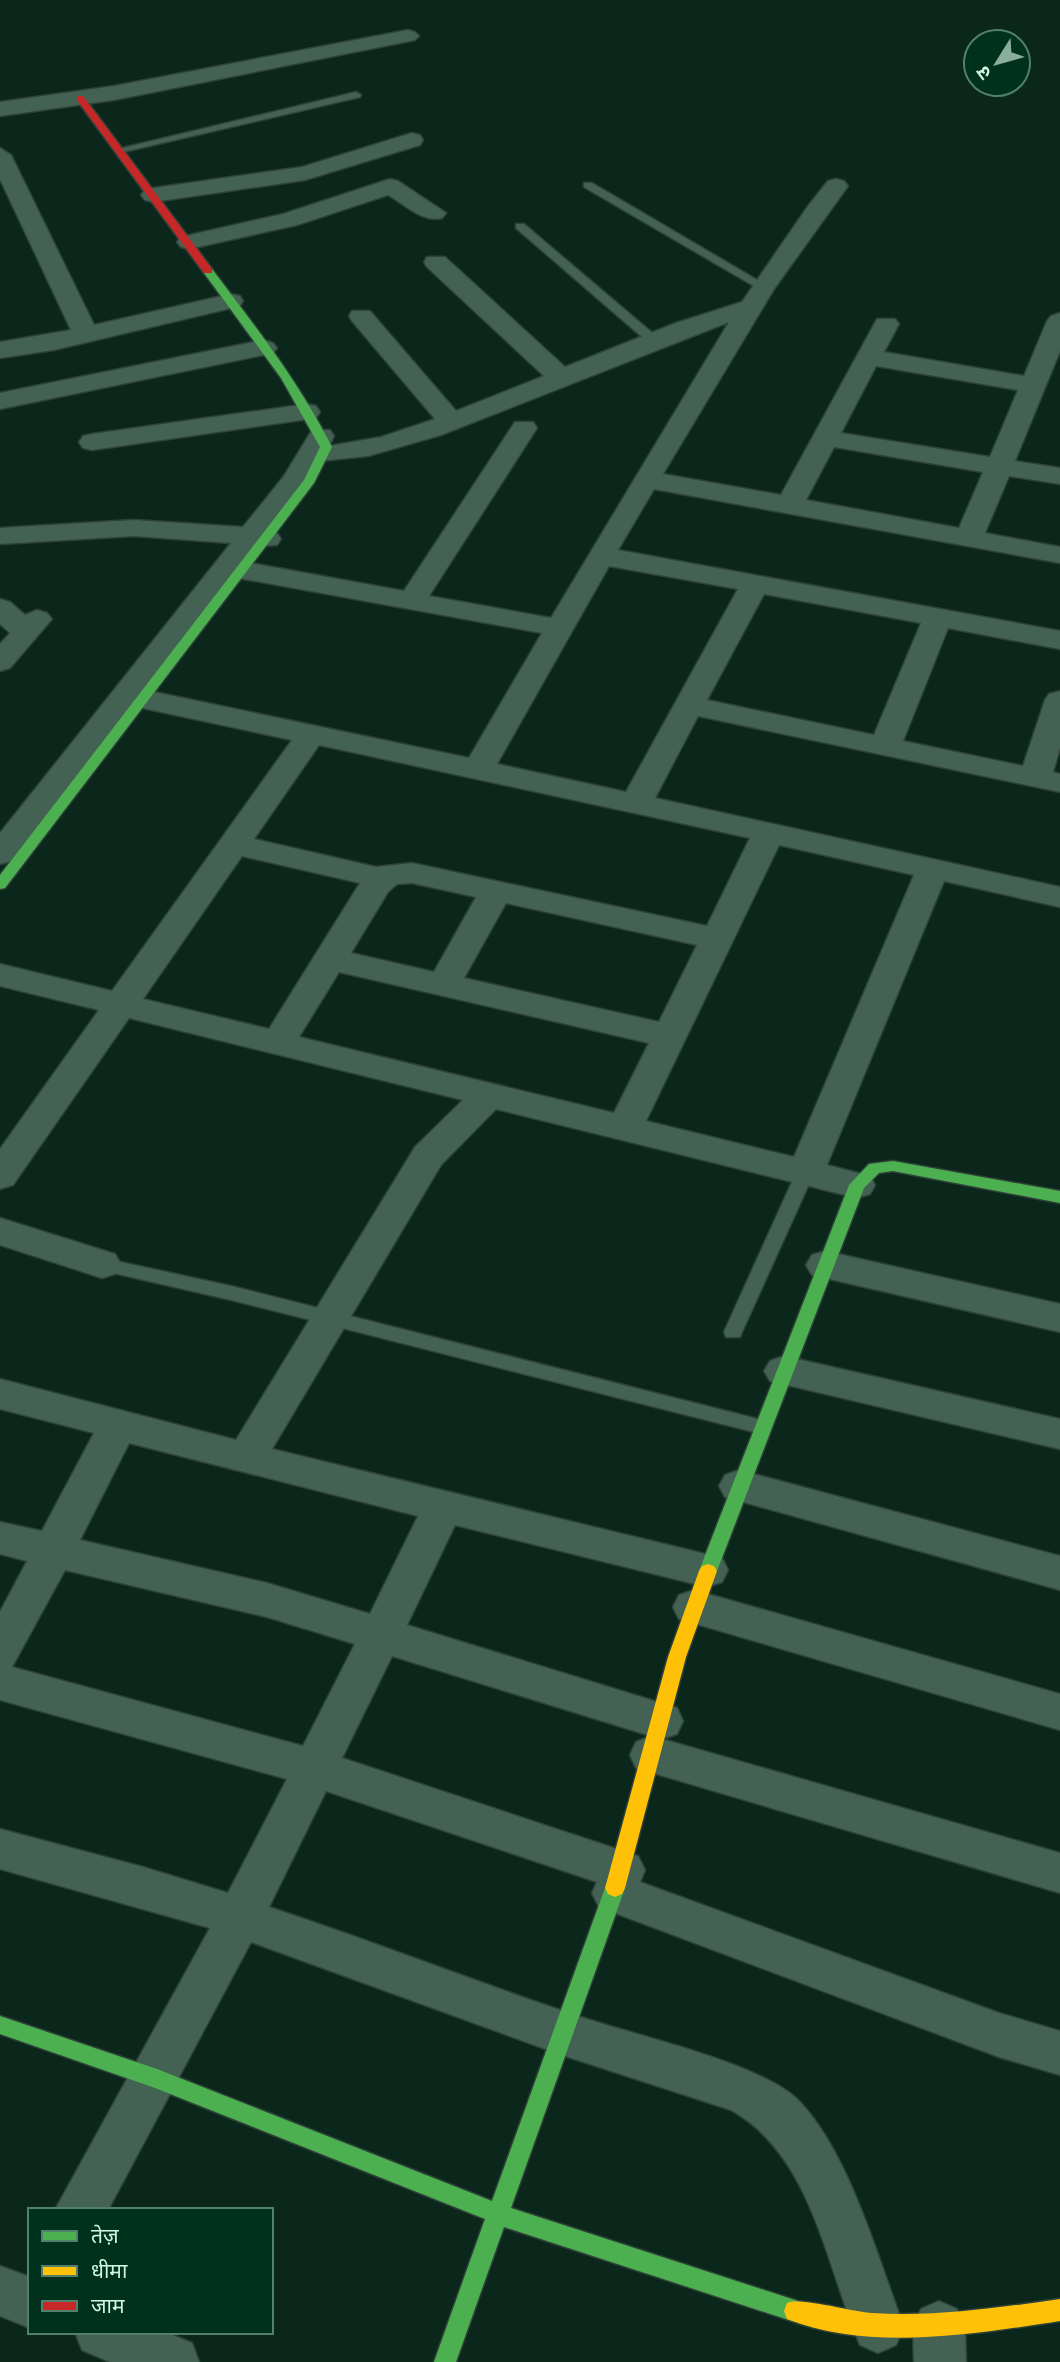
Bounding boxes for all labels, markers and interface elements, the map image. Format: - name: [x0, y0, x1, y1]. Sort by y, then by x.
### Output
- north arrow: [962, 28, 1032, 98]
- text: उ: [970, 61, 996, 85]
- legend: [28, 2208, 273, 2334]
- text: तेज़: [91, 2222, 119, 2247]
- text: धीमा: [91, 2257, 128, 2282]
- text: जाम: [91, 2292, 125, 2317]

